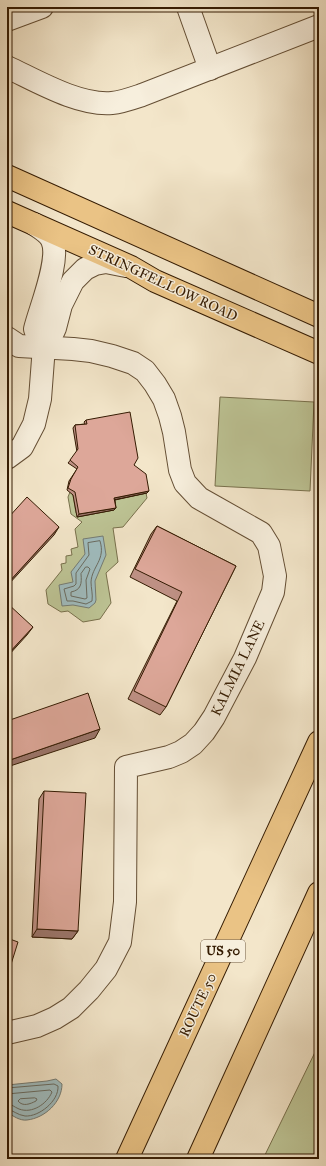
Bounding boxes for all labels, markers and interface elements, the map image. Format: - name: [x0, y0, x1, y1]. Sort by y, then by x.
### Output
- street label: STRINGFELLOW ROAD: [86, 241, 240, 325]
- street label: KALMIA LANE: [207, 617, 269, 719]
- road number: US 50: [201, 940, 245, 962]
- street label: ROUTE 50: [176, 970, 220, 1040]

